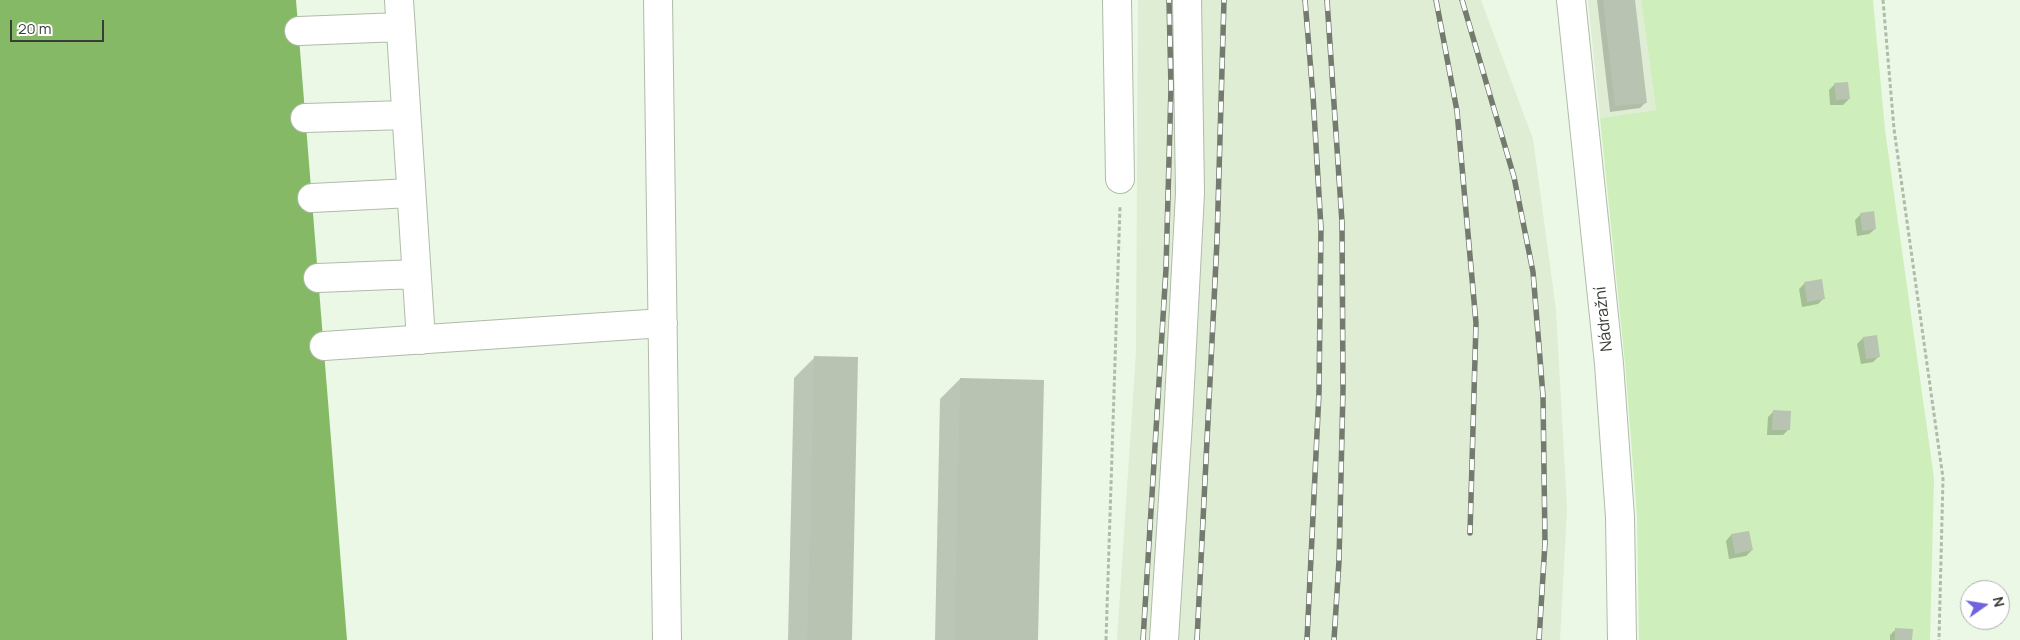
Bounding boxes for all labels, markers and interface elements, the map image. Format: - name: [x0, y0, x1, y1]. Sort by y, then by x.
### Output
- scale bar: [12, 10, 106, 42]
- text: 20 m: [18, 18, 51, 39]
- street label: Nádražní: [1591, 285, 1617, 353]
- north arrow: [1960, 580, 2010, 630]
- text: N: [1989, 595, 2010, 609]

